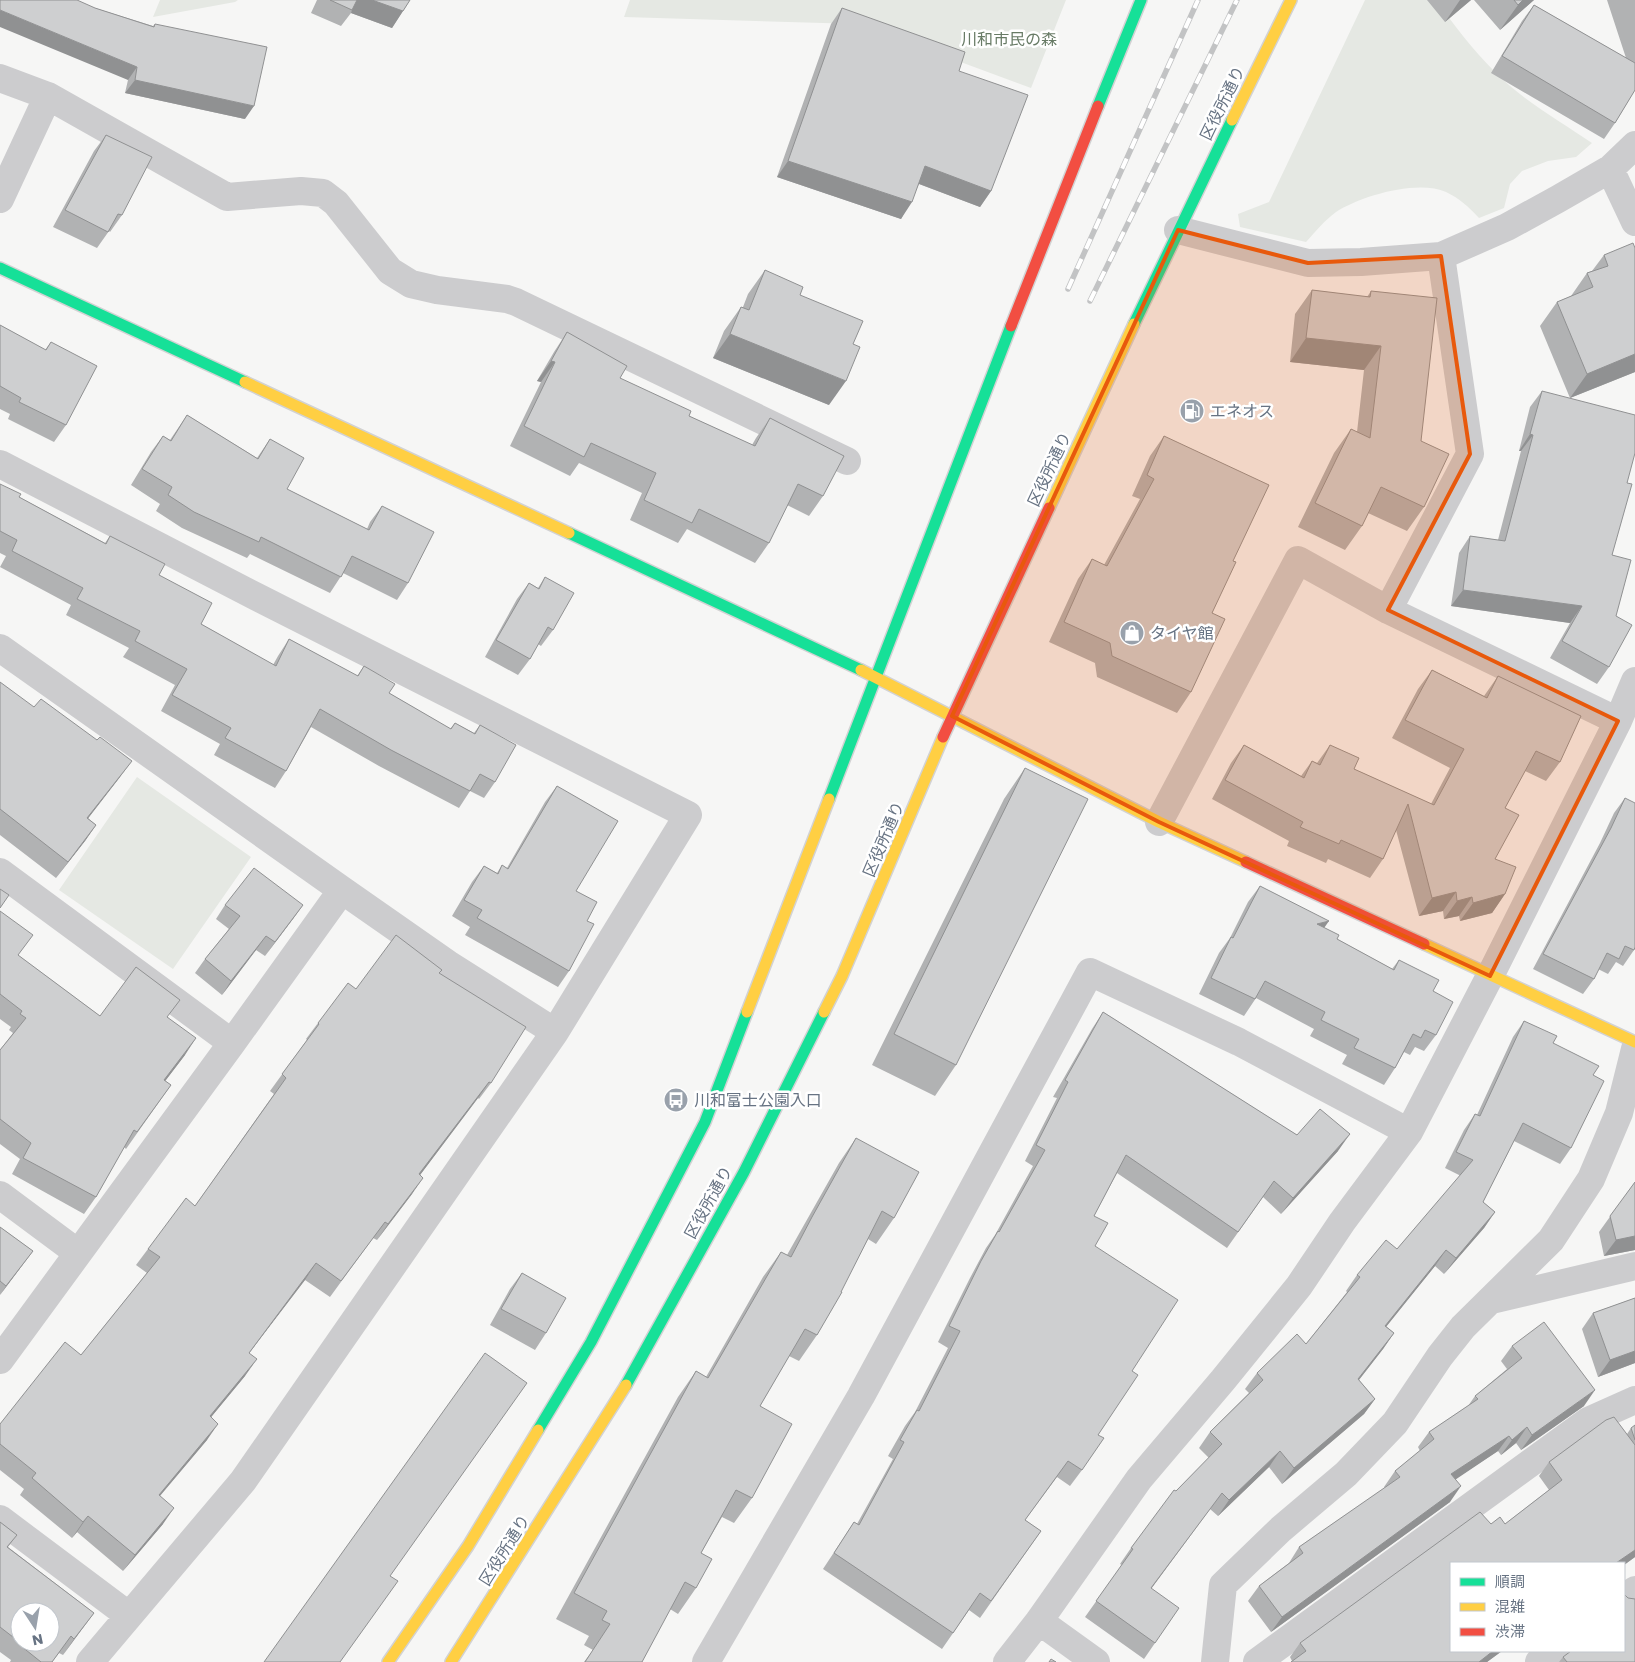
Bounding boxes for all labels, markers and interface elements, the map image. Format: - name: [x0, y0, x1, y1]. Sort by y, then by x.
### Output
- park label: 川和市民の森: [961, 28, 1057, 51]
- street label: 区役所通り: [1195, 62, 1250, 144]
- fuel station icon: エネオス: [1179, 398, 1205, 424]
- place label: エネオス: [1210, 400, 1274, 423]
- street label: 区役所通り: [1022, 428, 1077, 510]
- shop icon: タイヤ館: [1119, 620, 1145, 646]
- place label: タイヤ館: [1150, 622, 1214, 645]
- street label: 区役所通り: [857, 798, 910, 881]
- bus stop icon: 川和富士公園入口: [663, 1087, 689, 1113]
- place label: 川和富士公園入口: [694, 1089, 822, 1112]
- street label: 区役所通り: [679, 1162, 738, 1243]
- street label: 区役所通り: [473, 1510, 535, 1590]
- legend: [1450, 1562, 1625, 1652]
- text: 順調: [1495, 1571, 1525, 1592]
- text: 混雑: [1495, 1596, 1525, 1617]
- north arrow: [10, 1602, 60, 1652]
- text: 渋滞: [1495, 1621, 1525, 1642]
- text: N: [30, 1629, 45, 1651]

